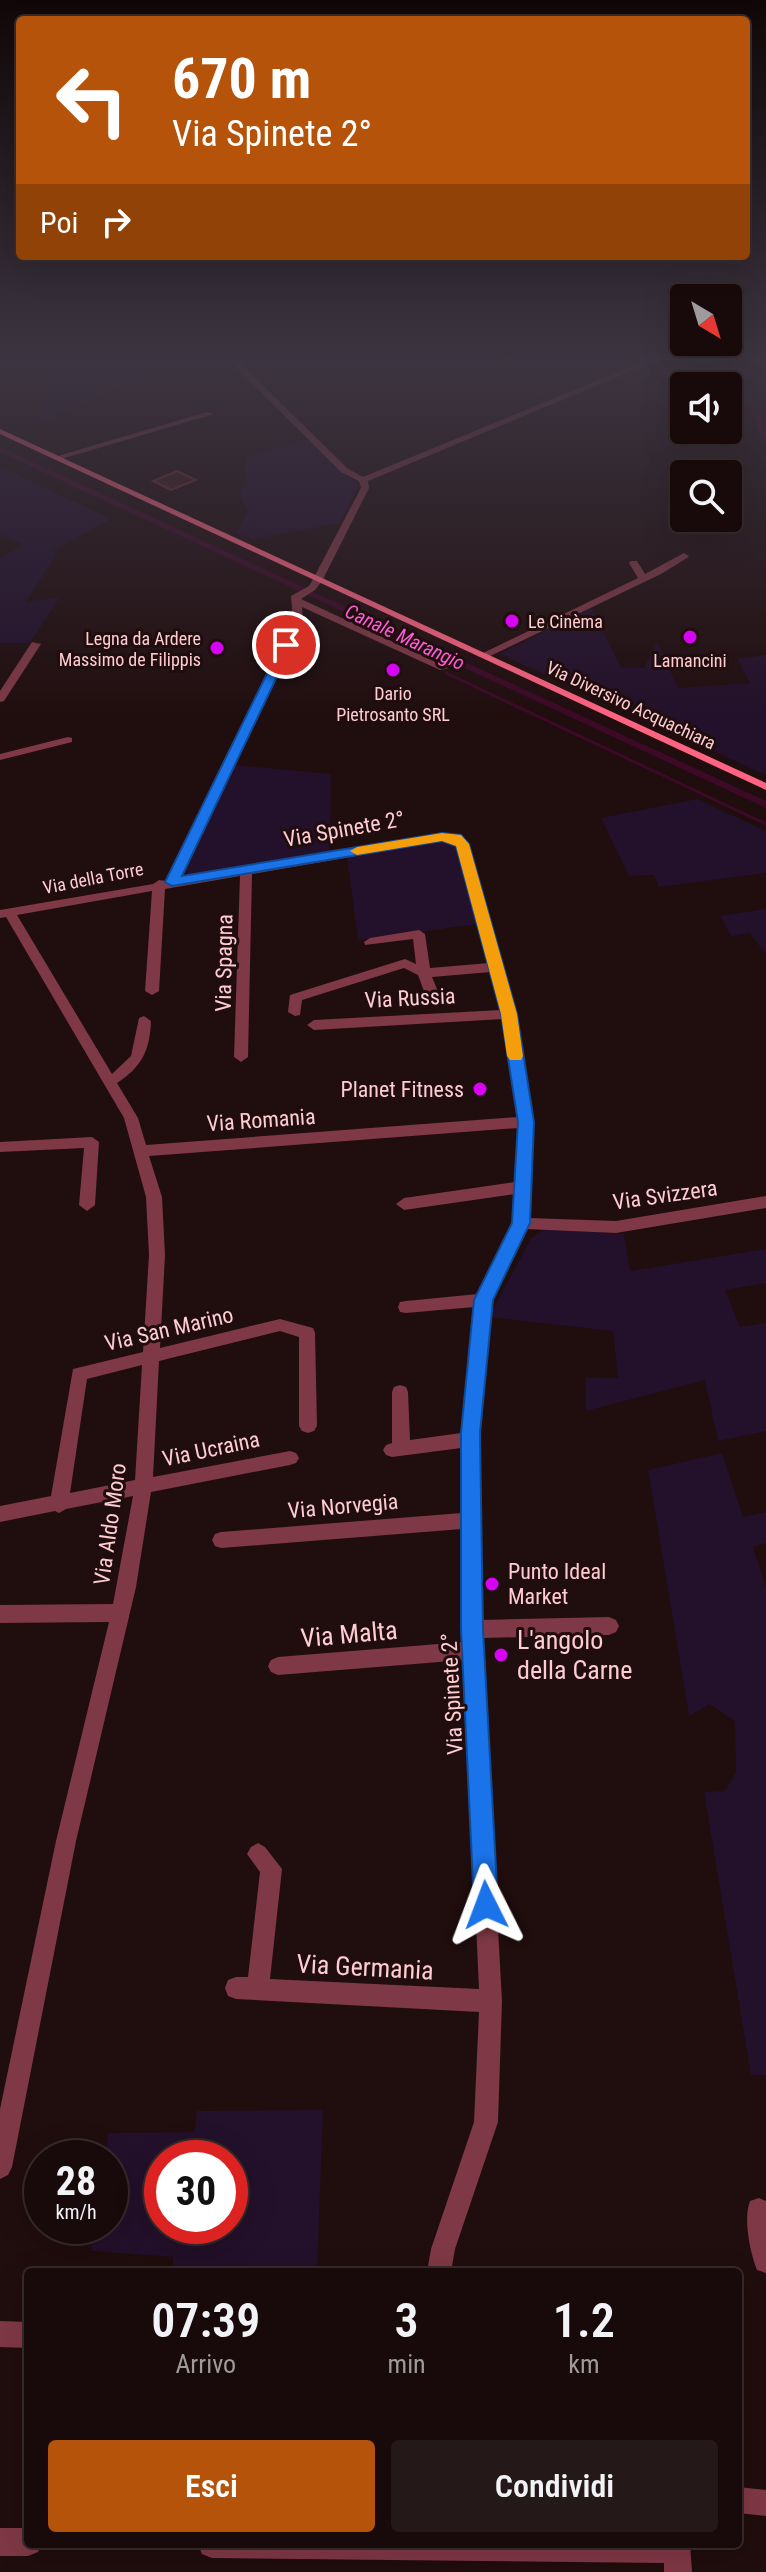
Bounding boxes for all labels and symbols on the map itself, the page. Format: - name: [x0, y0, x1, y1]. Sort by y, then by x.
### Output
- north arrow: [670, 284, 742, 356]
- water label: Canale Marangio: [341, 599, 469, 675]
- pin: [252, 611, 320, 679]
- place label: Le Cinèma: [528, 611, 603, 632]
- marker: Le Cinèma: [503, 612, 521, 630]
- place label: Legna da Ardere Massimo de Filippis: [59, 628, 201, 670]
- marker: Lamancini: [681, 628, 699, 646]
- marker: Legna da Ardere Massimo de Filippis: [208, 639, 226, 657]
- place label: Lamancini: [653, 650, 727, 671]
- street label: Via Diversivo Acquachiara: [543, 656, 719, 754]
- marker: Dario Pietrosanto SRL: [384, 661, 402, 679]
- place label: Dario Pietrosanto SRL: [336, 683, 450, 725]
- street label: Via Spinete 2°: [282, 806, 406, 852]
- street label: Via della Torre: [41, 858, 145, 898]
- street label: Via Spagna: [211, 914, 237, 1012]
- street label: Via Russia: [364, 983, 456, 1013]
- place label: Planet Fitness: [341, 1077, 464, 1102]
- marker: Planet Fitness: [471, 1080, 489, 1098]
- street label: Via Romania: [206, 1104, 316, 1136]
- street label: Via Svizzera: [611, 1175, 719, 1215]
- street label: Via San Marino: [102, 1302, 236, 1356]
- street label: Via Ucraina: [160, 1427, 262, 1471]
- street label: Via Aldo Moro: [89, 1461, 131, 1587]
- street label: Via Norvegia: [287, 1489, 399, 1523]
- place label: Punto Ideal Market: [508, 1559, 606, 1609]
- marker: Punto Ideal Market: [483, 1575, 501, 1593]
- street label: Via Malta: [299, 1615, 399, 1653]
- place label: L'angolo della Carne: [517, 1625, 632, 1685]
- street label: Via Spinete 2°: [436, 1632, 468, 1756]
- marker: L'angolo della Carne: [492, 1646, 510, 1664]
- position arrow: [444, 1863, 528, 1947]
- street label: Via Germania: [296, 1948, 434, 1986]
- speed limit sign: 30: [144, 2140, 248, 2244]

